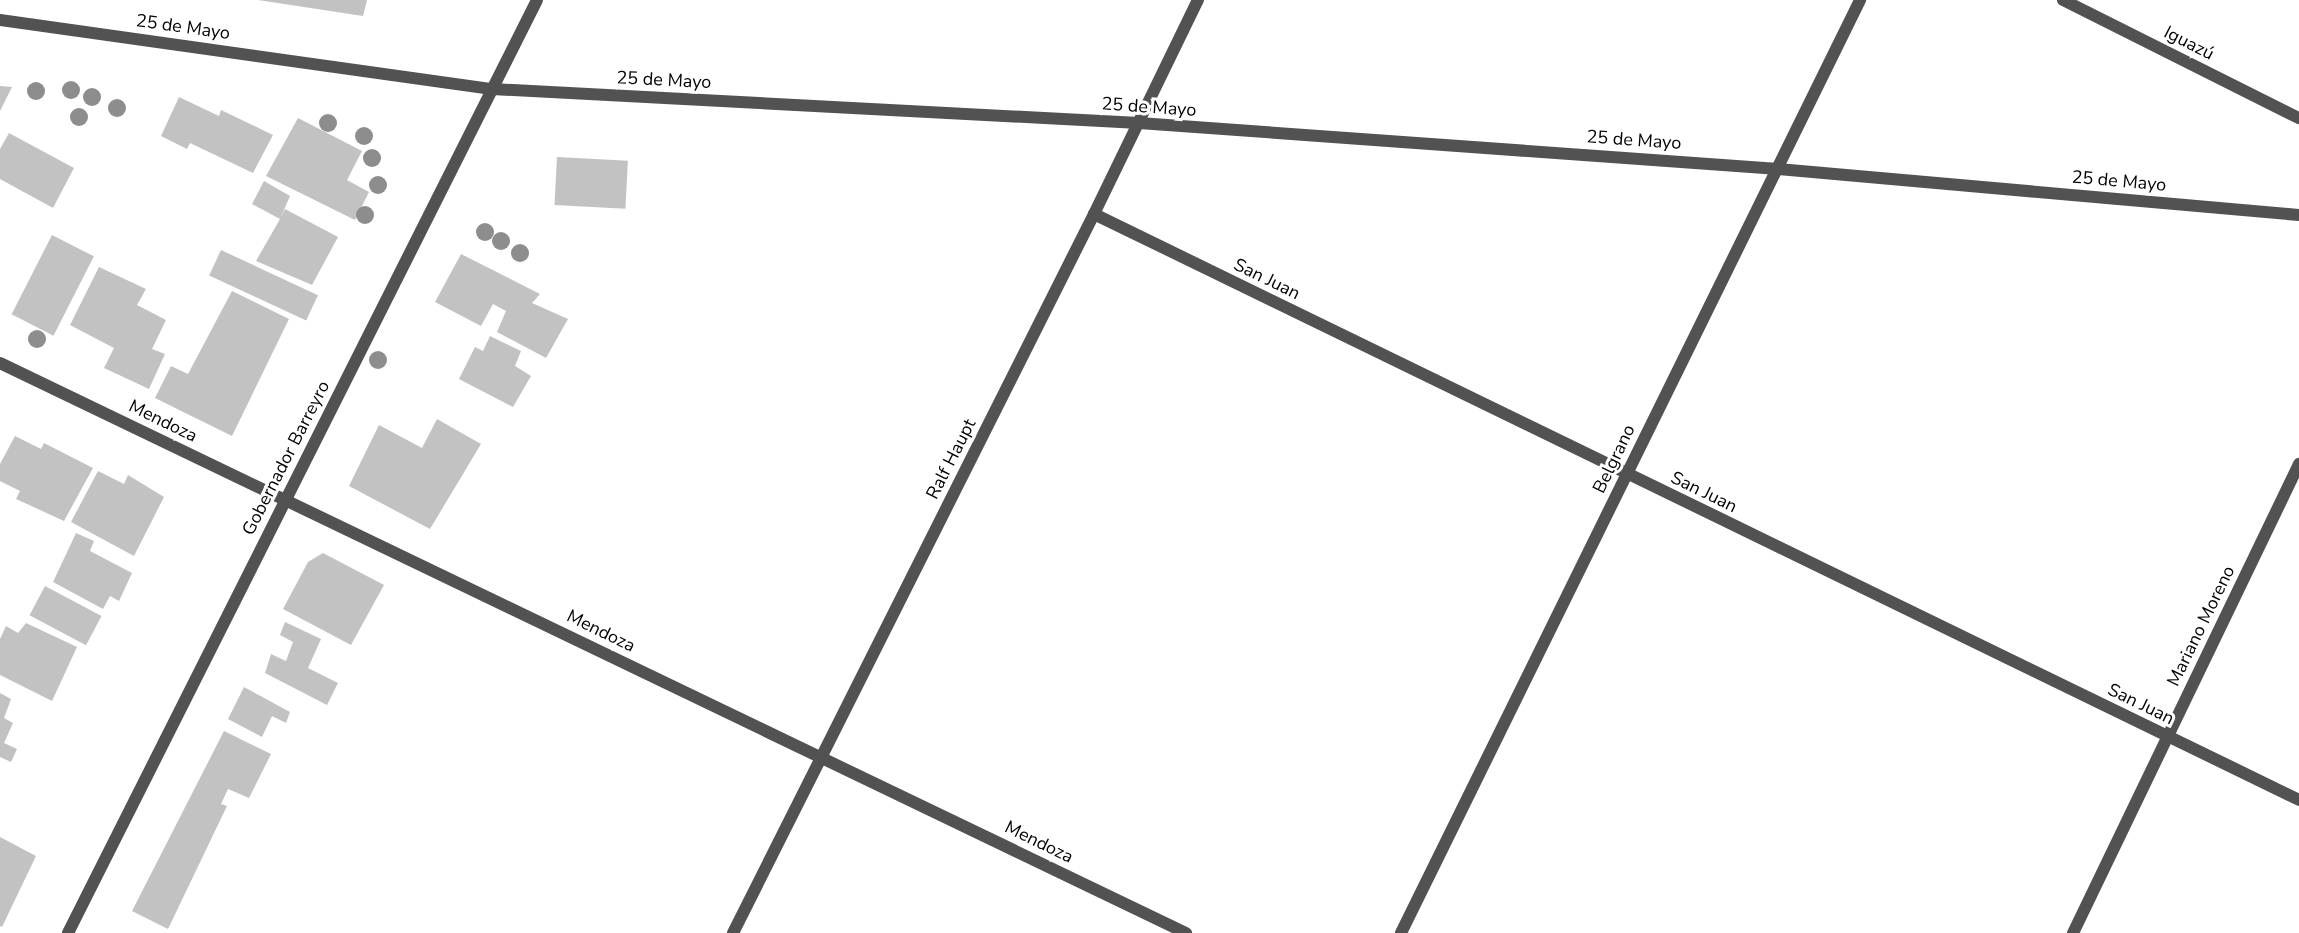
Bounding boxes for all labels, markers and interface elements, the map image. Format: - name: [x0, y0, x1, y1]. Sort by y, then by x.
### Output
- street label: 25 de Mayo: [135, 10, 231, 44]
- street label: Iguazú: [2160, 21, 2218, 65]
- street label: 25 de Mayo: [616, 67, 712, 93]
- street label: 25 de Mayo: [1101, 93, 1197, 121]
- street label: 25 de Mayo: [1586, 126, 1682, 154]
- street label: 25 de Mayo: [2071, 166, 2167, 196]
- street label: San Juan: [1230, 254, 1304, 304]
- street label: Gobernador Barreyro: [238, 377, 334, 539]
- street label: Mendoza: [125, 395, 201, 447]
- street label: Ralf Haupt: [922, 415, 980, 503]
- street label: Belgrano: [1588, 421, 1640, 497]
- street label: San Juan: [1667, 467, 1741, 517]
- street label: Mariano Moreno: [2162, 562, 2240, 690]
- street label: Mendoza: [563, 605, 639, 657]
- street label: San Juan: [2104, 679, 2178, 729]
- street label: Mendoza: [1001, 816, 1077, 868]

